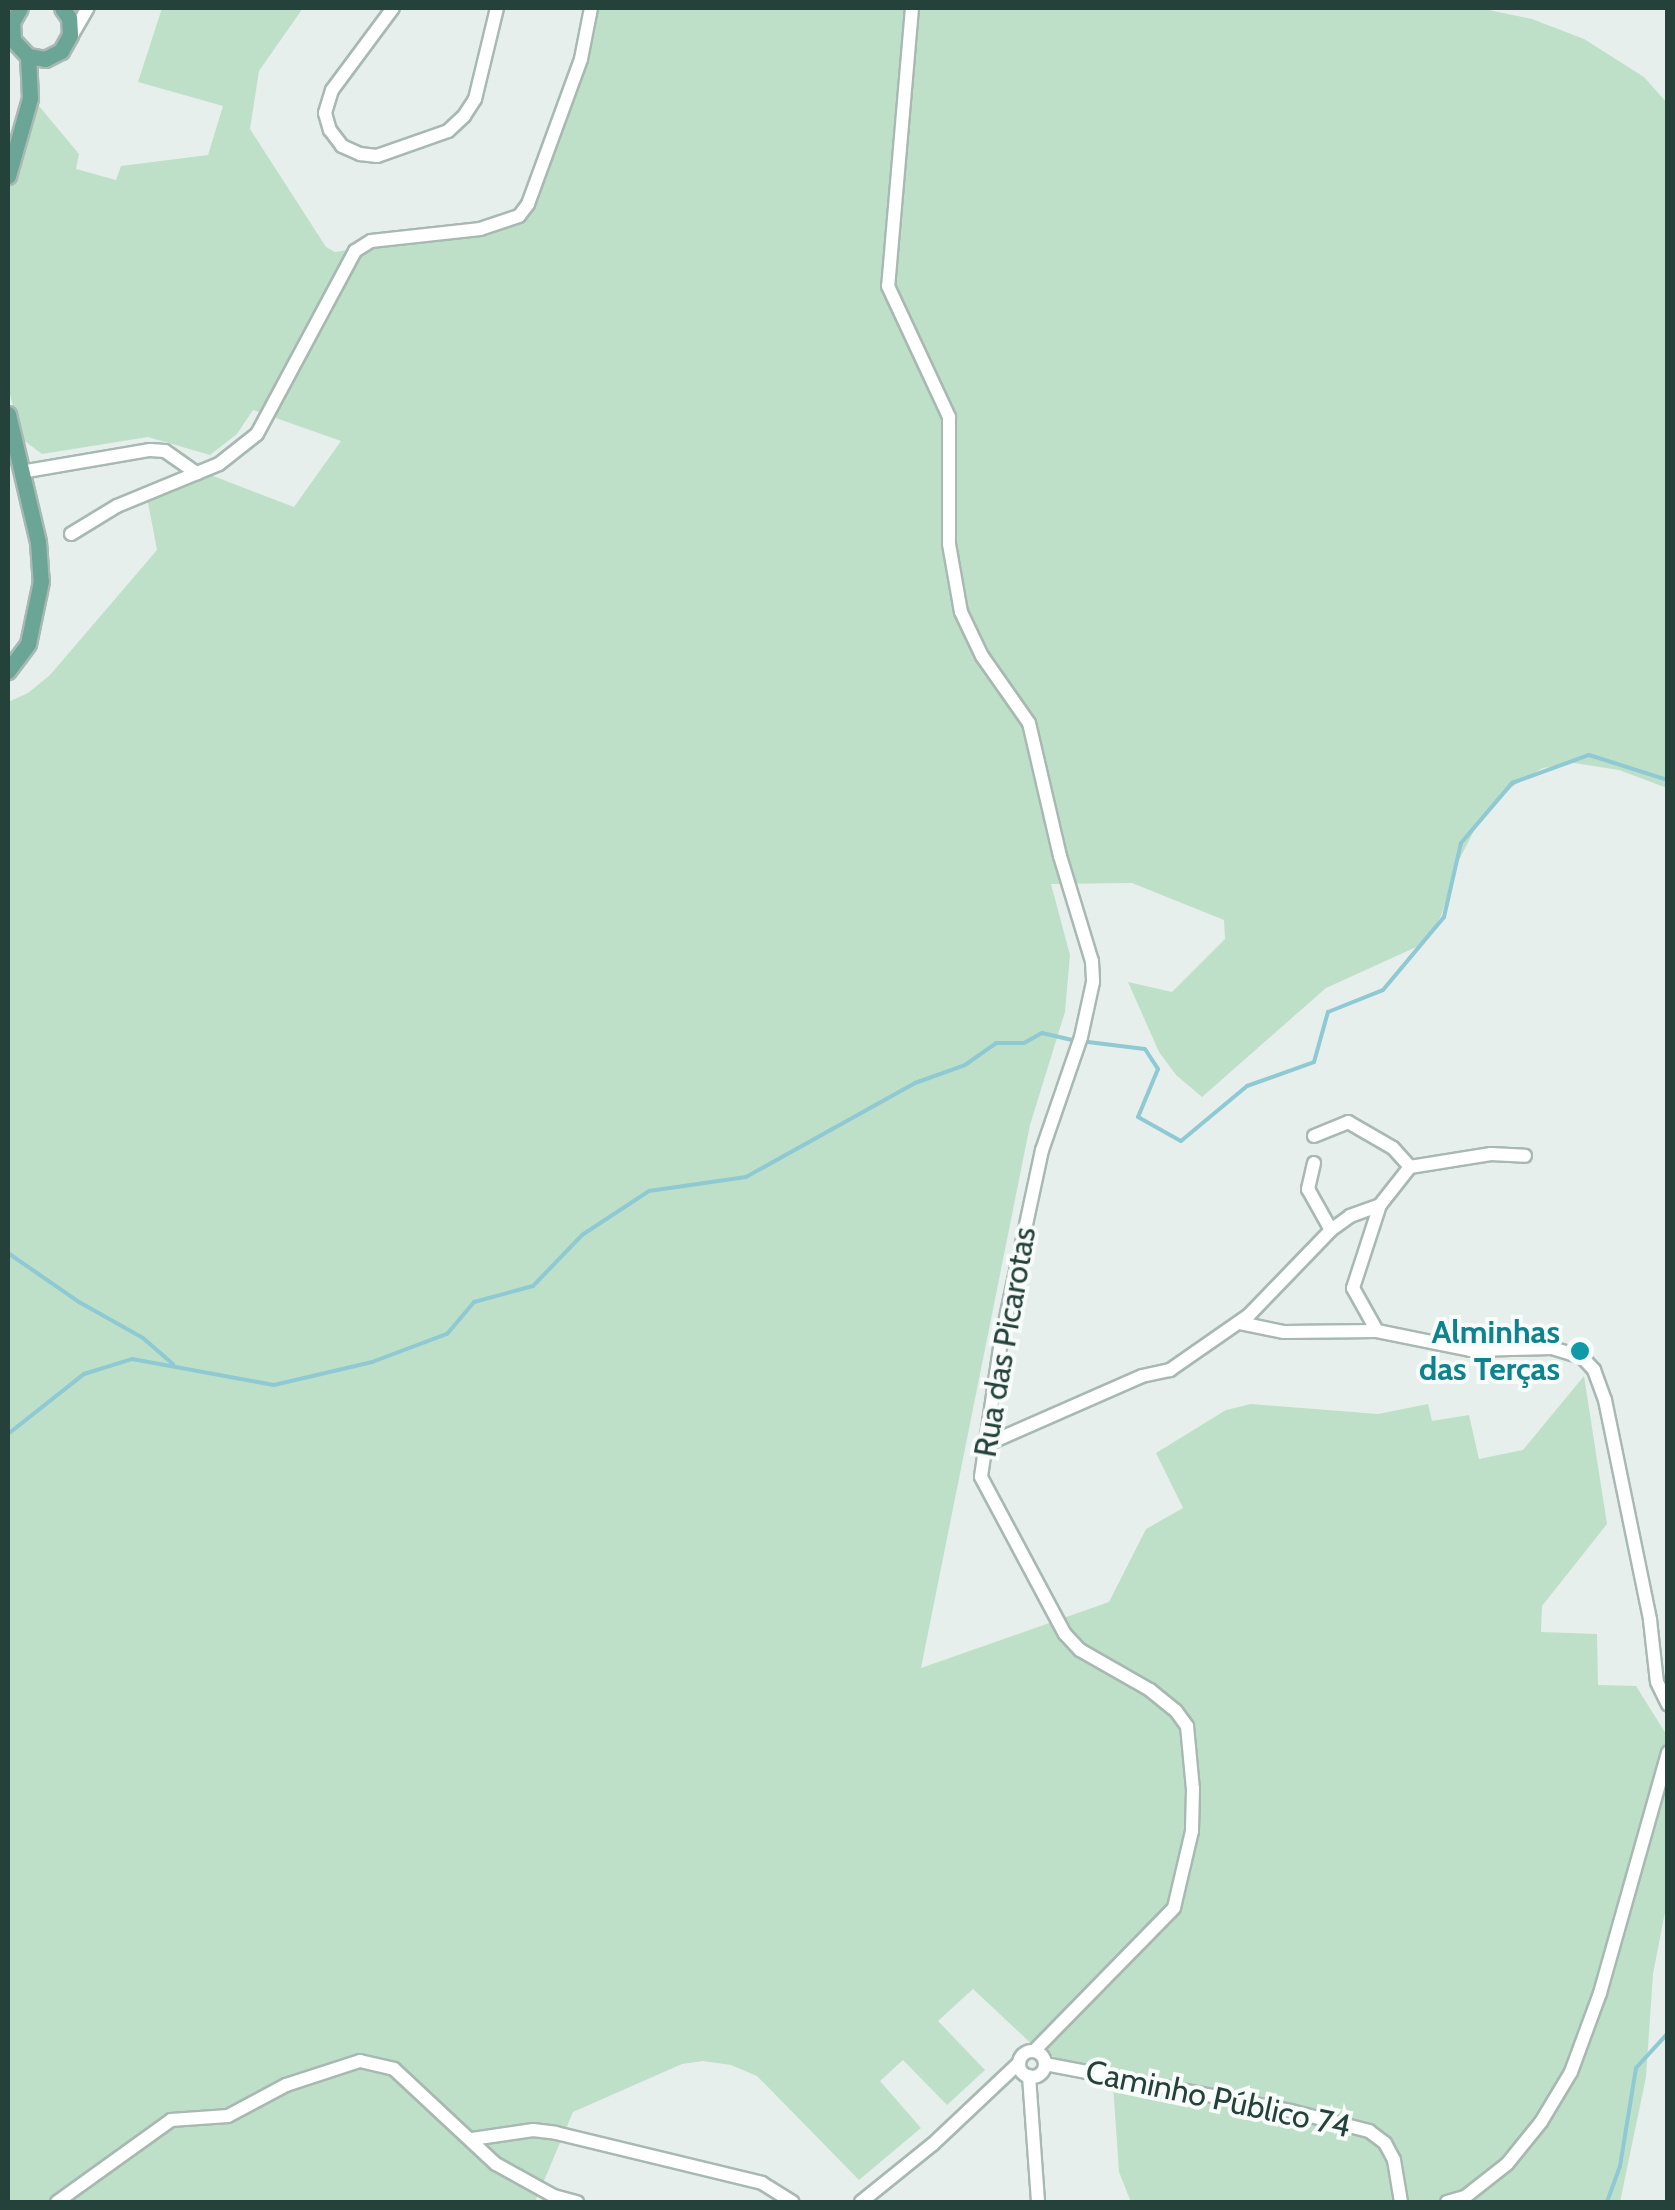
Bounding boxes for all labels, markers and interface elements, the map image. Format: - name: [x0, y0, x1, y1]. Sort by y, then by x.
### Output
- street label: Rua das Picarotas: [966, 1224, 1044, 1460]
- place label: Alminhas das Terças: [1419, 1314, 1560, 1389]
- marker: Alminhas das Terças: [1569, 1340, 1591, 1362]
- street label: Caminho Público 74: [1082, 2052, 1354, 2146]

